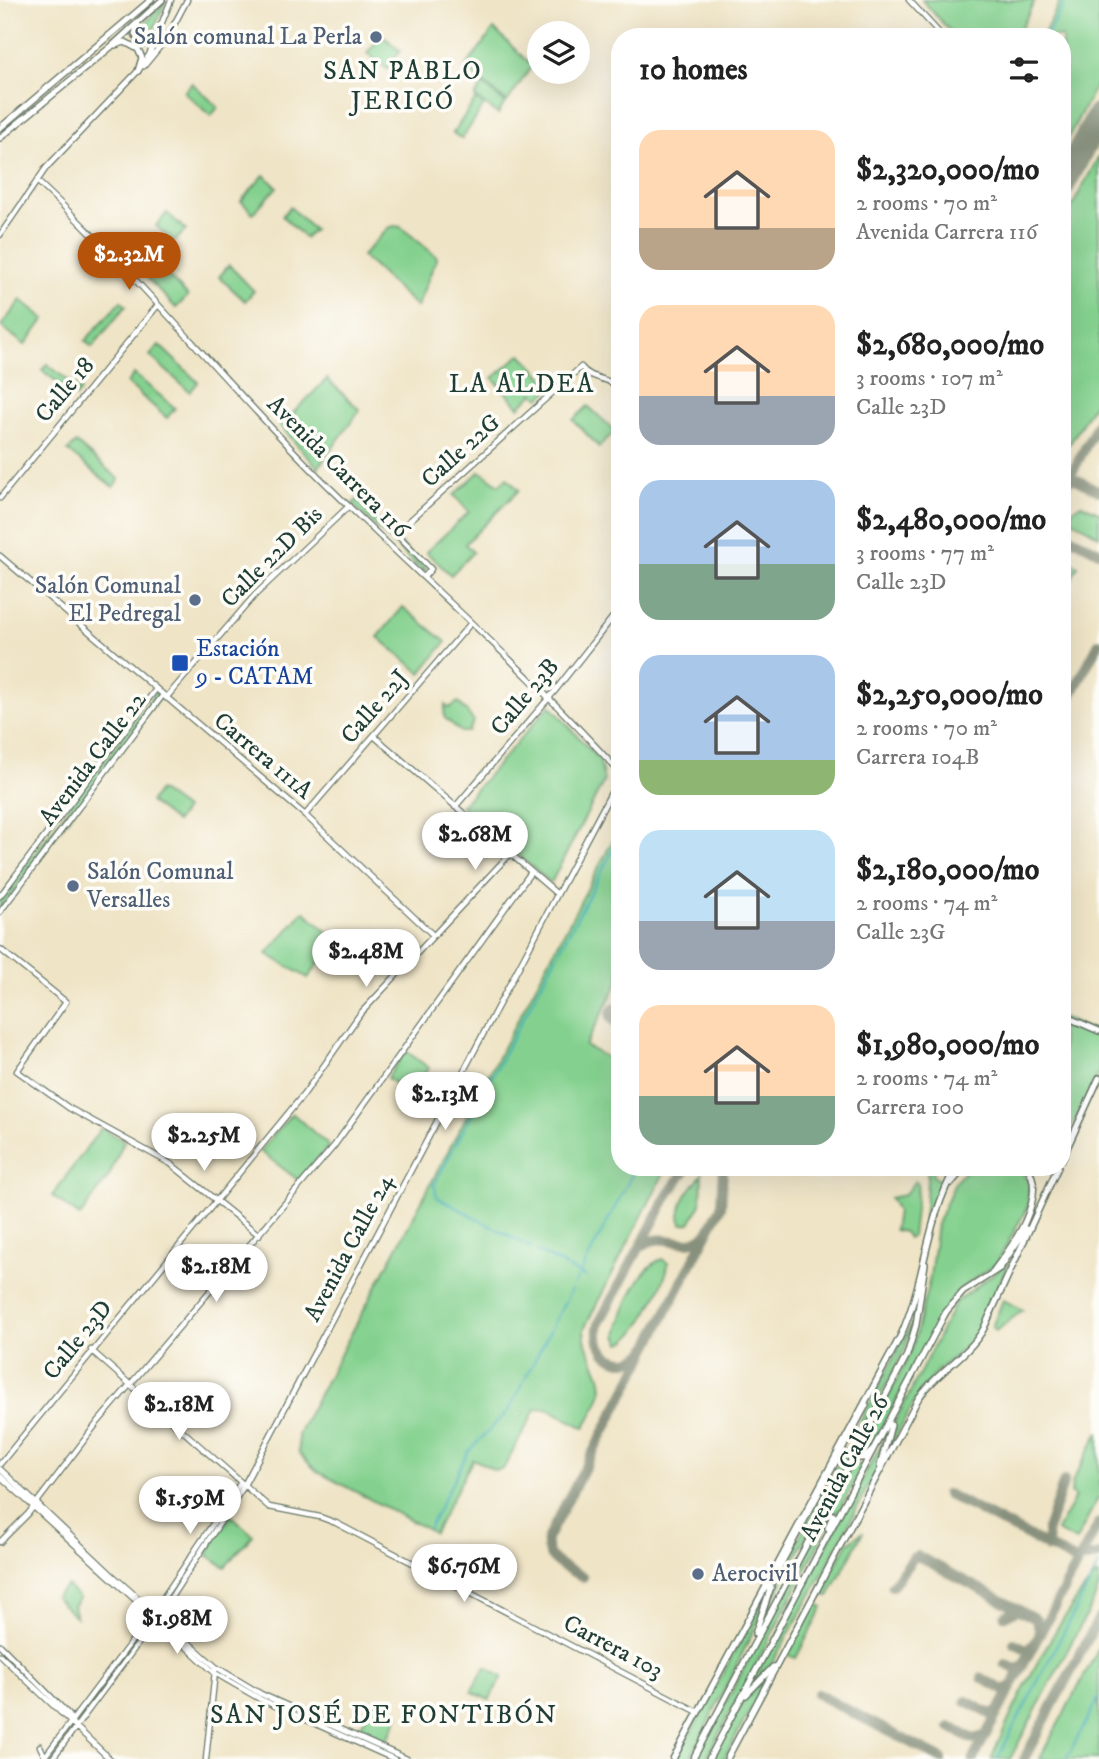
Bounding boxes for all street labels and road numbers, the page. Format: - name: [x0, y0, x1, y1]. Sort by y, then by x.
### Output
- street label: Calle 18: [29, 351, 101, 429]
- street label: Avenida Carrera 116: [260, 389, 417, 546]
- street label: Calle 22G: [415, 408, 507, 494]
- street label: Calle 22D Bis: [215, 500, 329, 614]
- street label: Calle 23B: [484, 652, 566, 742]
- street label: Calle 22J: [335, 664, 415, 750]
- street label: Avenida Calle 22: [33, 686, 153, 832]
- street label: Carrera 111A: [207, 706, 319, 806]
- street label: Avenida Calle 24: [298, 1168, 401, 1327]
- street label: Calle 23D: [37, 1294, 119, 1386]
- street label: Avenida Calle 26: [794, 1388, 897, 1546]
- street label: Carrera 103: [558, 1608, 668, 1686]

